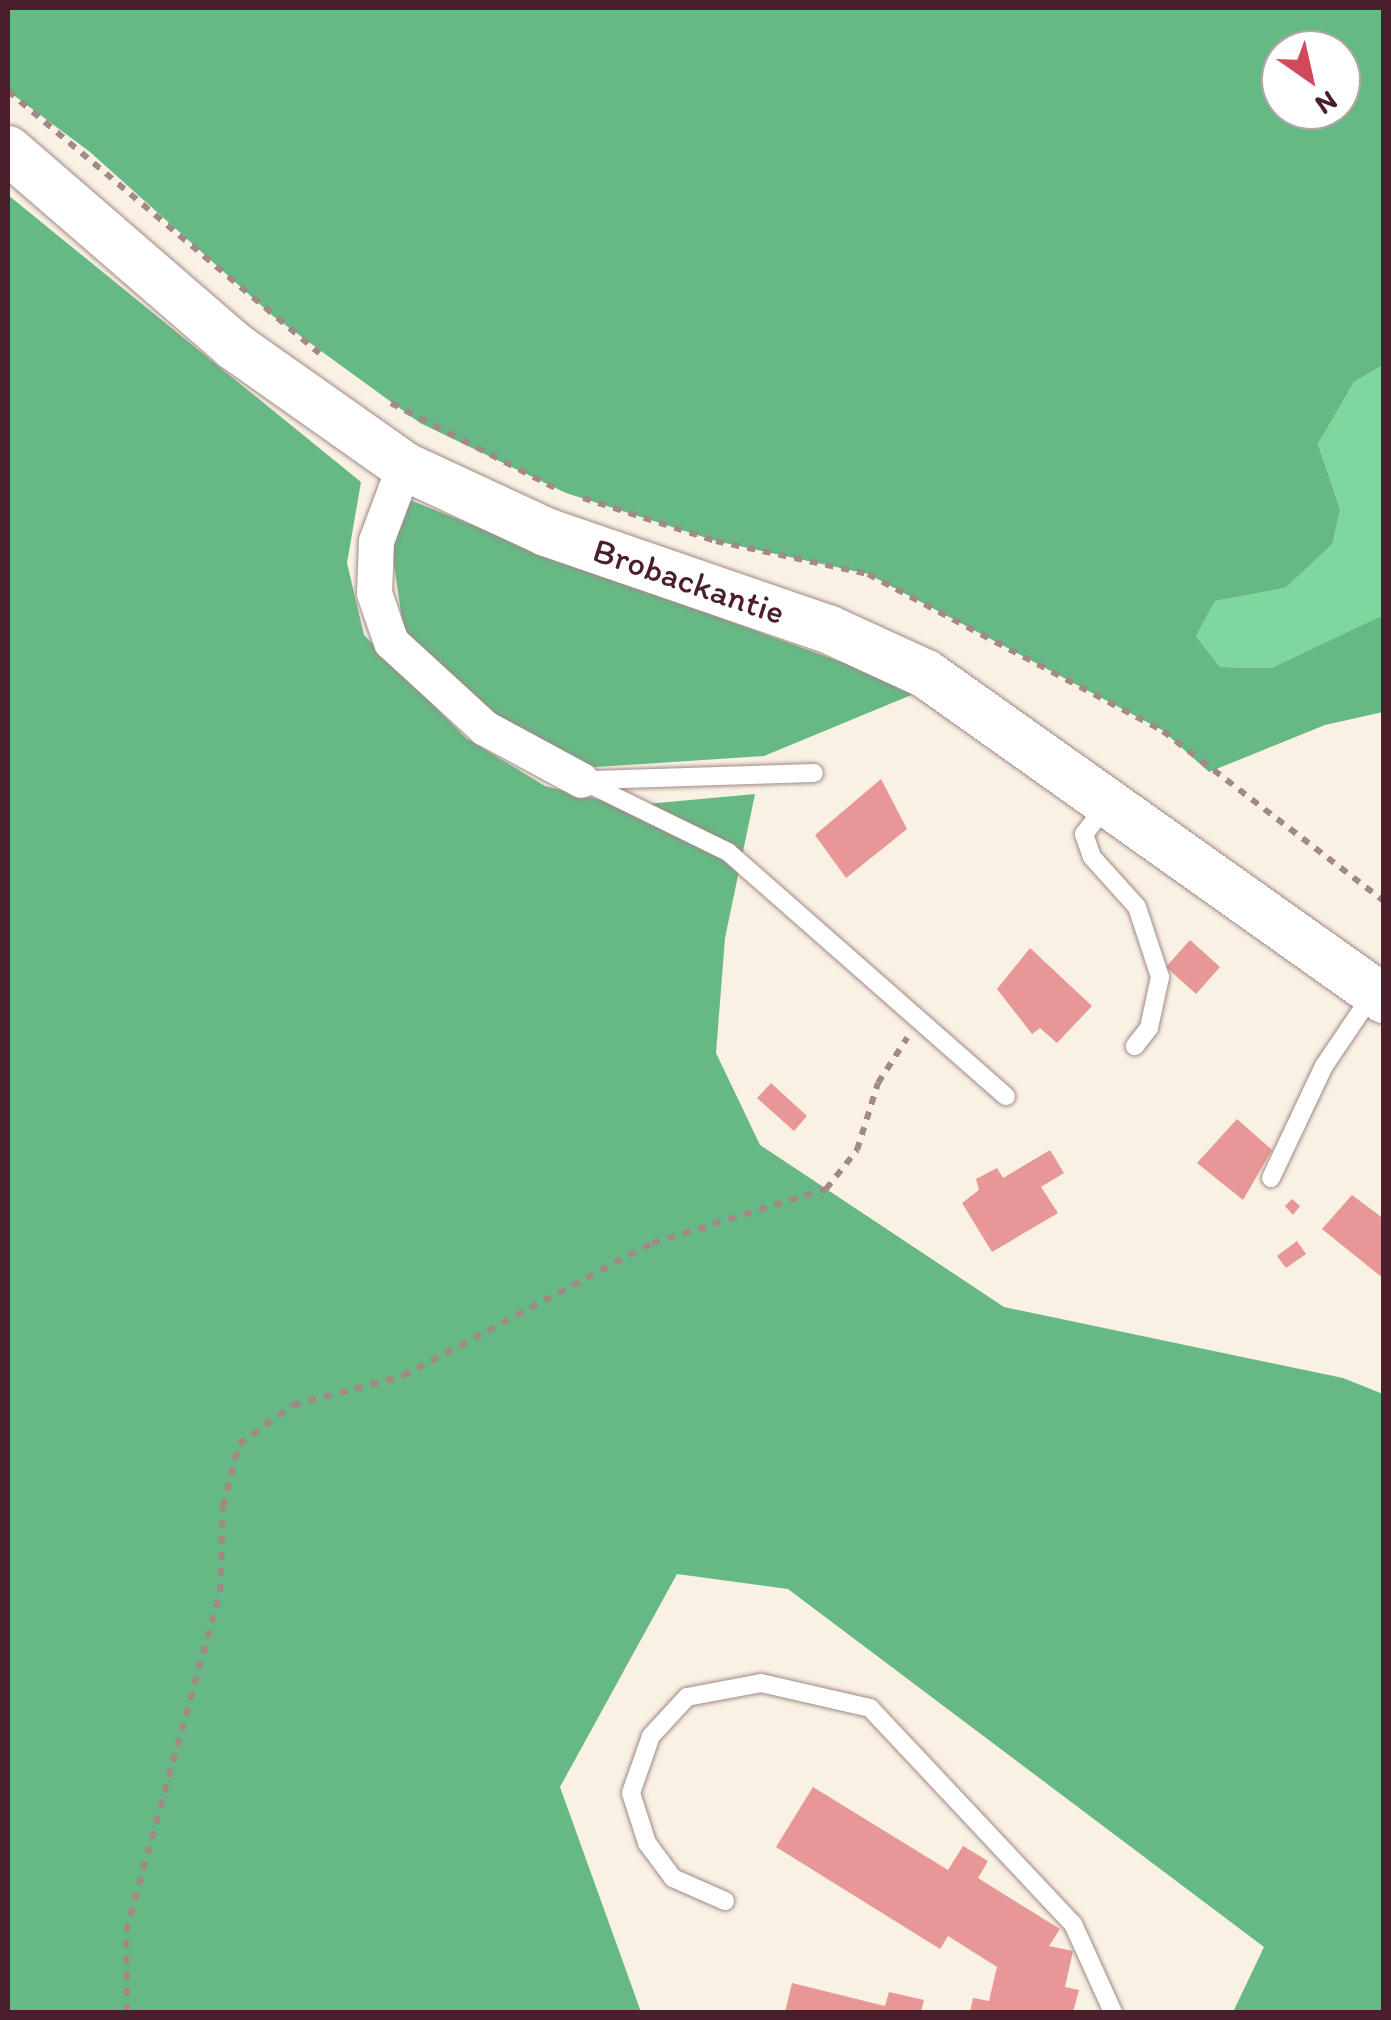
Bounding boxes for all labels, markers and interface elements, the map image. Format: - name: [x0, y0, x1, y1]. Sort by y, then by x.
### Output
- north arrow: [1261, 30, 1361, 130]
- text: N: [1309, 84, 1344, 123]
- street label: Brobackantie: [588, 529, 790, 633]

